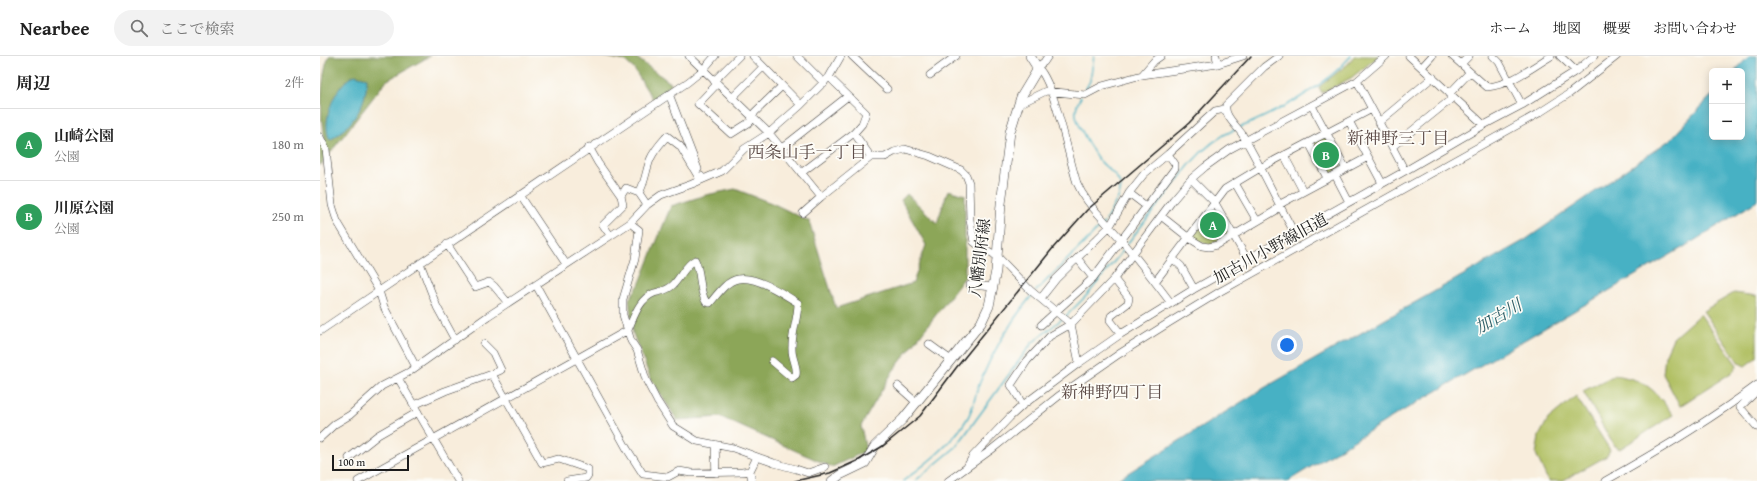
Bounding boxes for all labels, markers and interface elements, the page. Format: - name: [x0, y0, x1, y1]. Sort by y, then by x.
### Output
- search box: [114, 10, 394, 46]
- text: Nearbee: [20, 14, 90, 42]
- icon: search: [128, 17, 150, 39]
- text: ここで検索: [160, 18, 235, 39]
- text: ホーム: [1489, 18, 1531, 38]
- text: 地図: [1553, 18, 1581, 38]
- text: 概要: [1603, 18, 1631, 38]
- text: お問い合わせ: [1653, 18, 1737, 38]
- map controls: [1709, 68, 1745, 140]
- button: +: [1709, 68, 1745, 104]
- text: 周辺: [16, 70, 50, 95]
- text: 2件: [285, 73, 304, 92]
- button: −: [1709, 104, 1745, 140]
- text: 山崎公園: [54, 125, 114, 146]
- district label: 新神野三丁目: [1347, 125, 1449, 150]
- text: A: [25, 135, 33, 154]
- text: 180 m: [272, 135, 304, 154]
- district label: 西条山手一丁目: [748, 139, 867, 164]
- pin: B: [1313, 140, 1339, 170]
- text: 公園: [54, 147, 80, 166]
- text: 川原公園: [54, 197, 114, 218]
- street label: 加古川小野線旧道: [1208, 206, 1332, 290]
- text: B: [25, 207, 33, 226]
- text: 250 m: [272, 207, 304, 226]
- pin: A: [1200, 210, 1226, 240]
- street label: 八幡別府線: [962, 217, 996, 299]
- text: 公園: [54, 219, 80, 238]
- water label: 加古川: [1469, 291, 1528, 339]
- your location: [1277, 335, 1297, 355]
- district label: 新神野四丁目: [1061, 379, 1163, 404]
- scale bar: [332, 453, 409, 472]
- text: 100 m: [338, 454, 365, 470]

